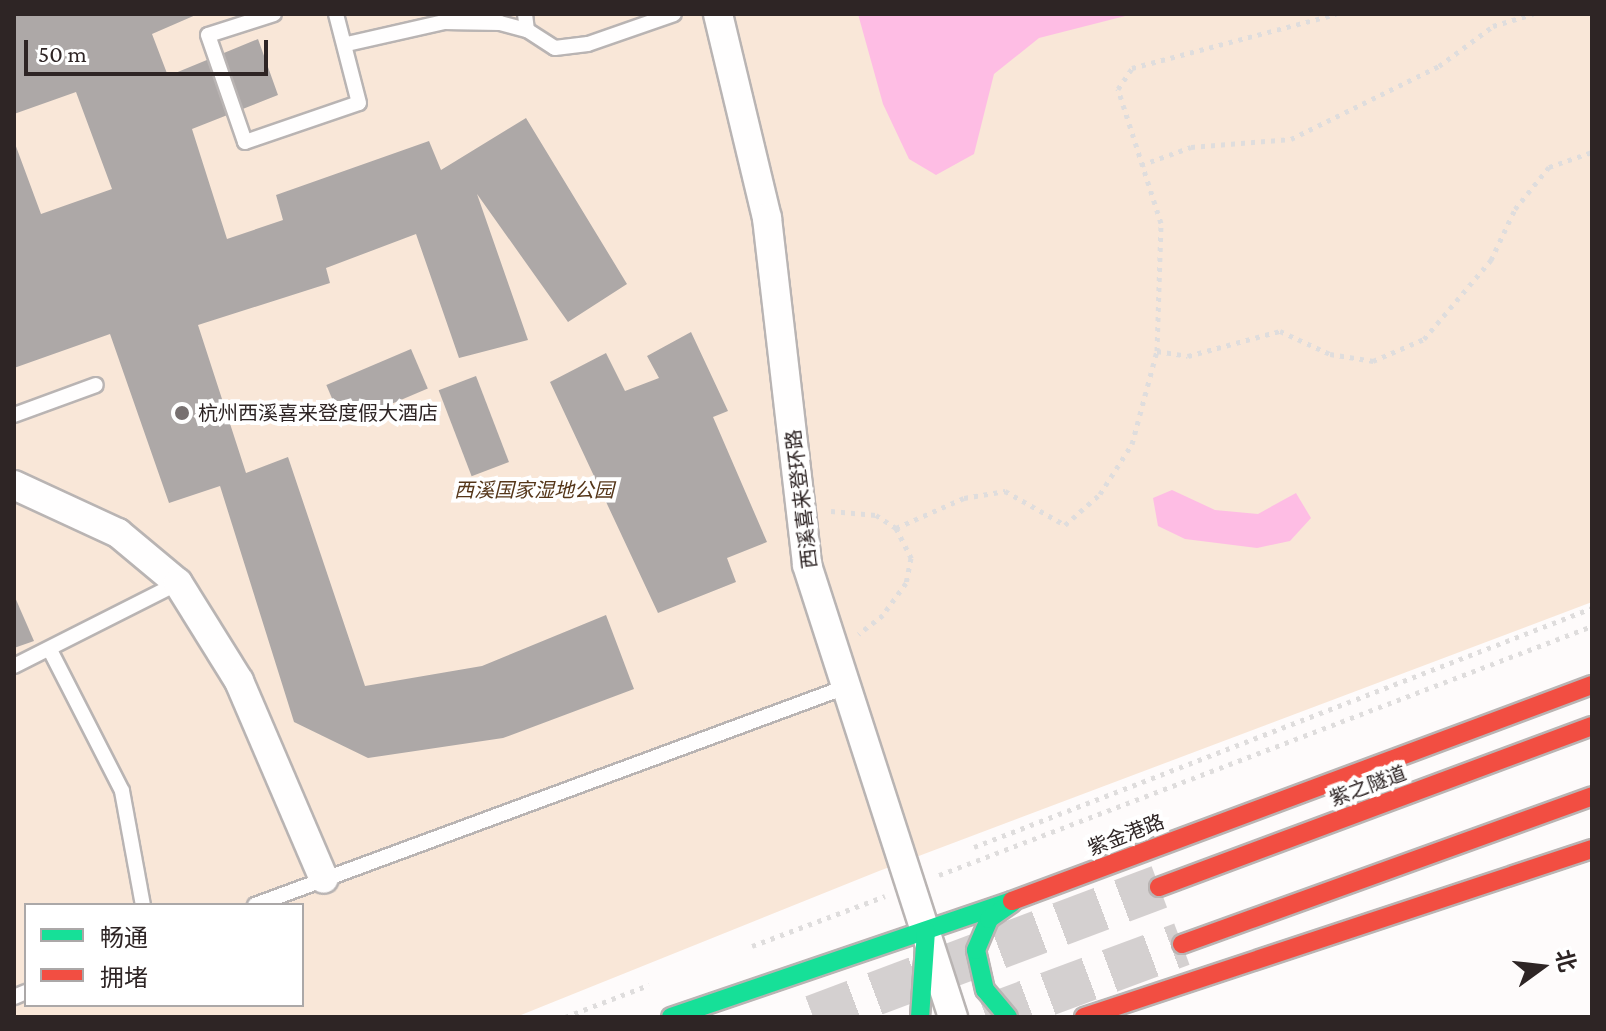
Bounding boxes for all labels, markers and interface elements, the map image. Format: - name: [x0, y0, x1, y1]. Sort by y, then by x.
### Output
- scale bar: [28, 24, 272, 74]
- text: 50 m: [38, 40, 87, 67]
- place label: 杭州西溪喜来登度假大酒店: [198, 401, 438, 425]
- marker: 杭州西溪喜来登度假大酒店: [173, 404, 191, 422]
- street label: 西溪喜来登环路: [782, 428, 822, 570]
- park label: 西溪国家湿地公园: [454, 478, 614, 502]
- street label: 紫之隧道: [1326, 761, 1410, 811]
- street label: 紫金港路: [1084, 809, 1168, 861]
- legend: [24, 903, 304, 1007]
- text: 畅通: [100, 924, 148, 951]
- north arrow: [1502, 927, 1582, 1007]
- text: 北: [1551, 947, 1581, 975]
- text: 拥堵: [100, 964, 148, 991]

